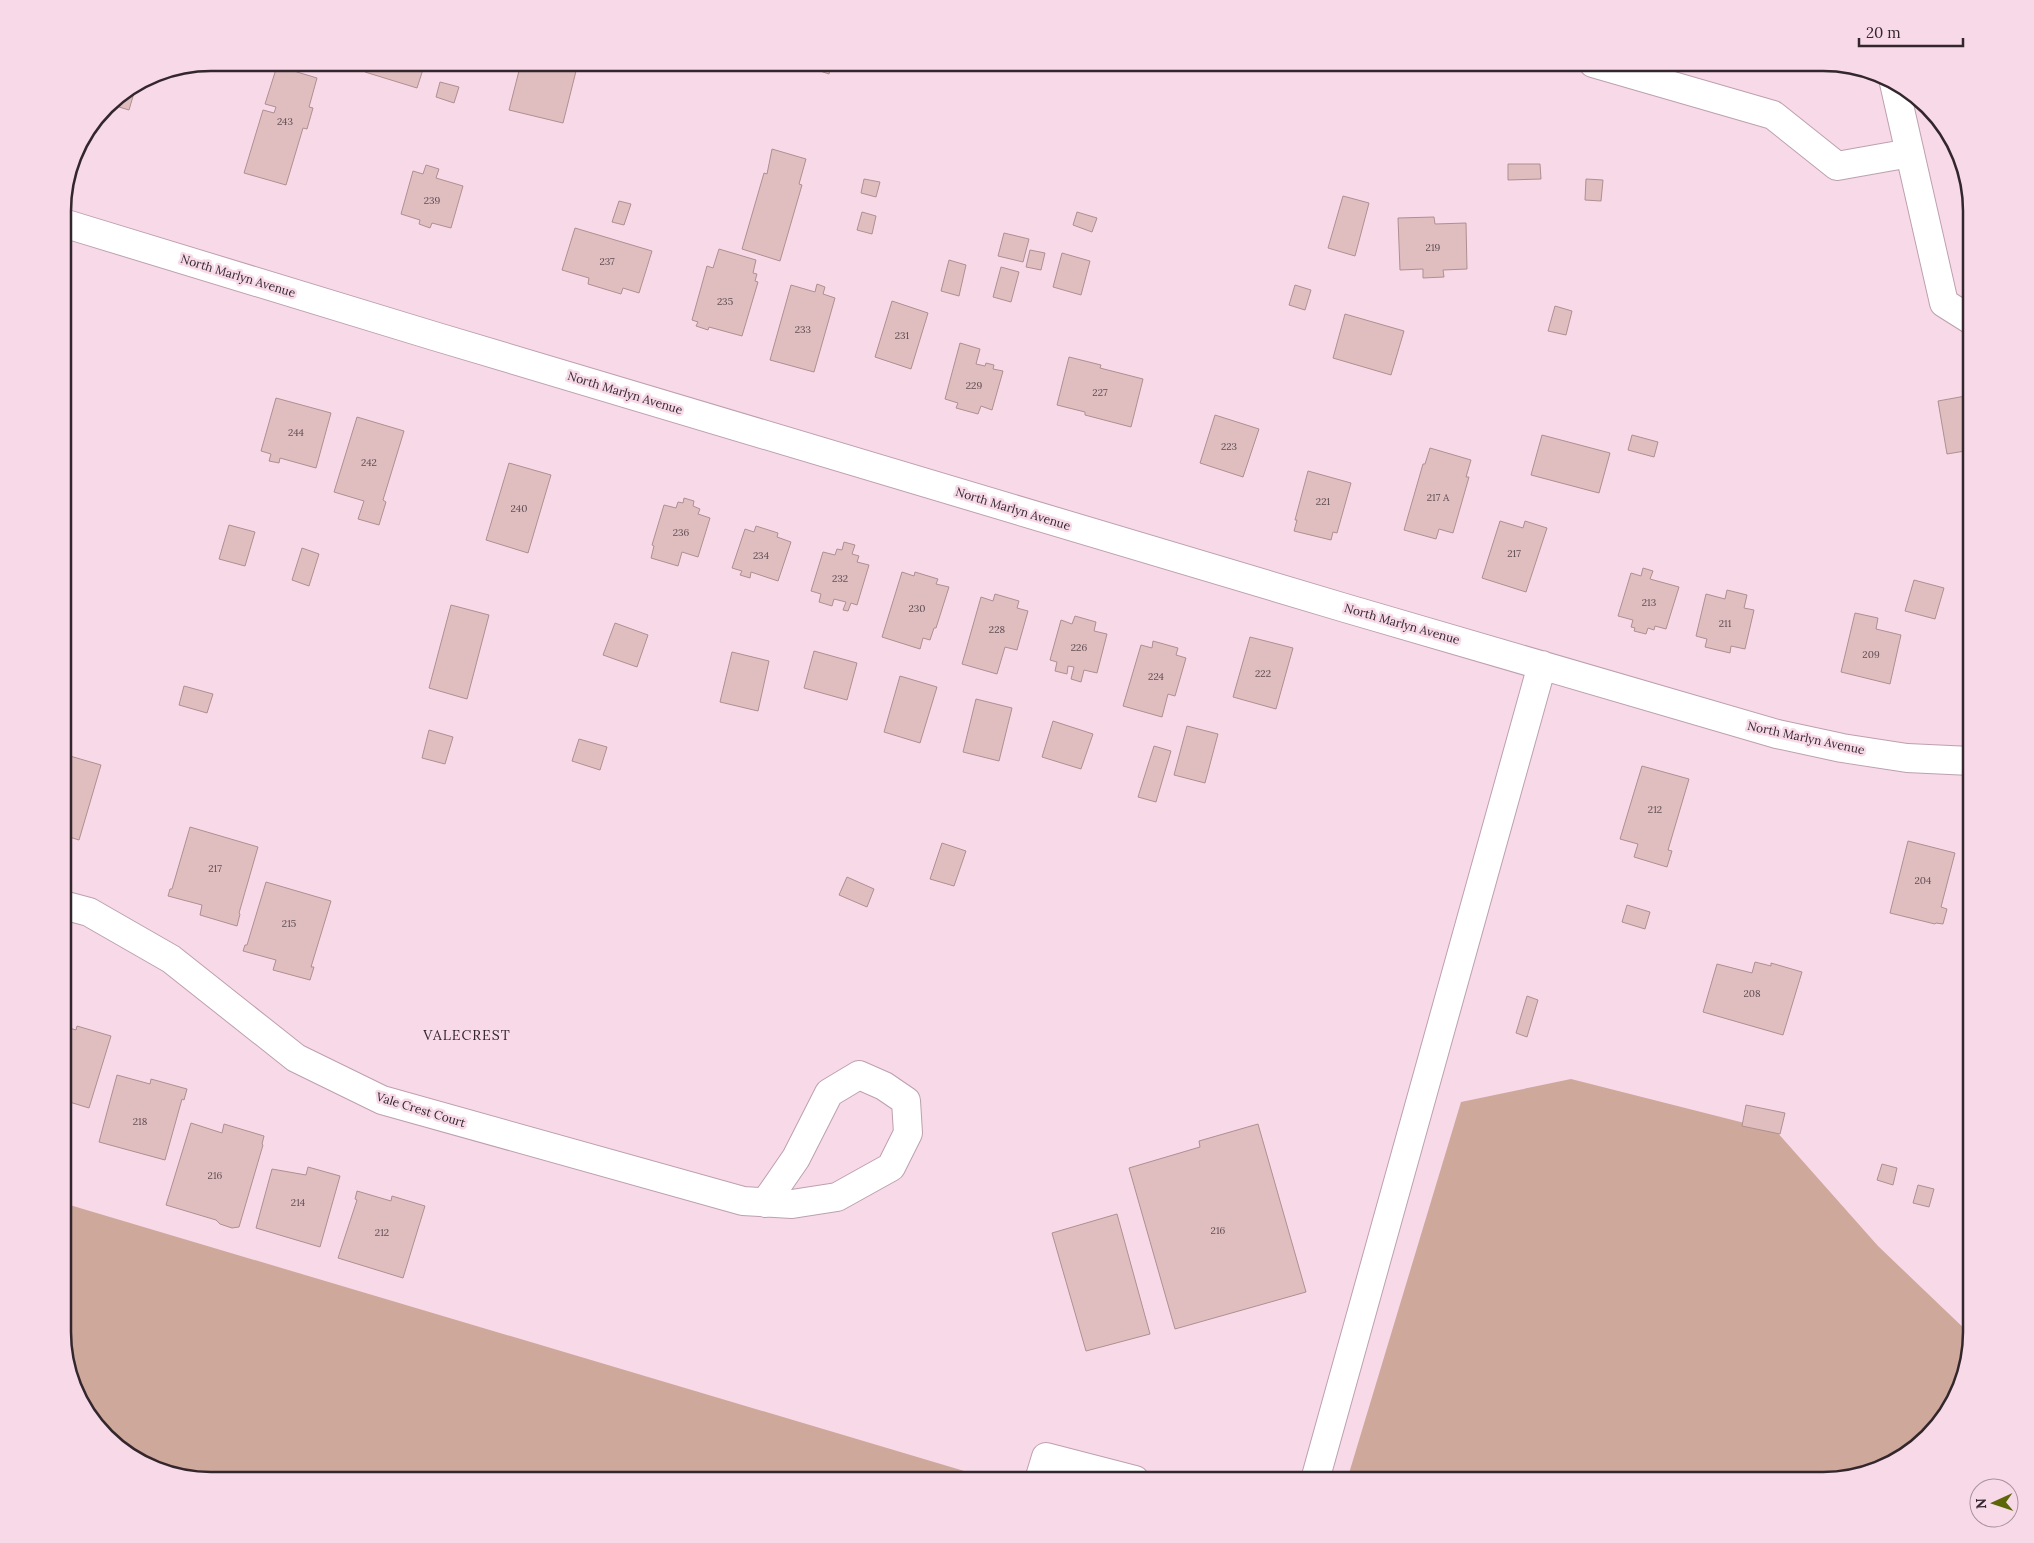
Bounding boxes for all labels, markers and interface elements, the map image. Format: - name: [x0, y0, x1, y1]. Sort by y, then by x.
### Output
- scale bar: [1859, 15, 1963, 47]
- text: 20 m: [1866, 23, 1901, 42]
- house number: 243: [277, 115, 293, 128]
- house number: 239: [424, 194, 441, 207]
- house number: 219: [1426, 241, 1441, 254]
- street label: North Marlyn Avenue: [179, 251, 298, 300]
- house number: 237: [599, 255, 615, 268]
- house number: 235: [717, 295, 733, 308]
- house number: 233: [795, 323, 812, 336]
- house number: 231: [895, 329, 910, 342]
- street label: North Marlyn Avenue: [566, 368, 685, 417]
- house number: 229: [966, 379, 982, 392]
- house number: 227: [1092, 386, 1108, 399]
- house number: 244: [288, 426, 305, 439]
- house number: 223: [1221, 440, 1238, 453]
- house number: 242: [361, 456, 377, 469]
- street label: North Marlyn Avenue: [954, 484, 1073, 533]
- house number: 217 A: [1427, 491, 1450, 504]
- house number: 221: [1316, 495, 1331, 508]
- house number: 240: [511, 502, 527, 515]
- house number: 236: [673, 526, 690, 539]
- house number: 217: [1507, 547, 1521, 560]
- house number: 234: [753, 549, 770, 562]
- house number: 232: [832, 572, 848, 585]
- house number: 213: [1642, 596, 1657, 609]
- street label: North Marlyn Avenue: [1343, 600, 1462, 647]
- house number: 230: [909, 602, 926, 615]
- house number: 211: [1719, 617, 1732, 630]
- house number: 228: [989, 623, 1006, 636]
- house number: 226: [1071, 641, 1087, 654]
- house number: 209: [1862, 648, 1880, 661]
- house number: 222: [1255, 667, 1271, 680]
- house number: 224: [1148, 670, 1165, 683]
- street label: North Marlyn Avenue: [1746, 718, 1867, 757]
- house number: 212: [1648, 803, 1662, 816]
- house number: 217: [208, 862, 222, 875]
- house number: 204: [1915, 874, 1932, 887]
- house number: 215: [282, 917, 296, 930]
- house number: 208: [1743, 987, 1761, 1000]
- district label: VALECREST: [422, 1026, 511, 1044]
- street label: Vale Crest Court: [374, 1089, 468, 1130]
- house number: 218: [133, 1115, 148, 1128]
- house number: 216: [208, 1169, 223, 1182]
- house number: 214: [291, 1196, 306, 1209]
- house number: 216: [1211, 1224, 1226, 1237]
- house number: 212: [375, 1226, 389, 1239]
- north arrow: [1969, 1478, 2019, 1528]
- text: N: [1972, 1498, 1990, 1510]

